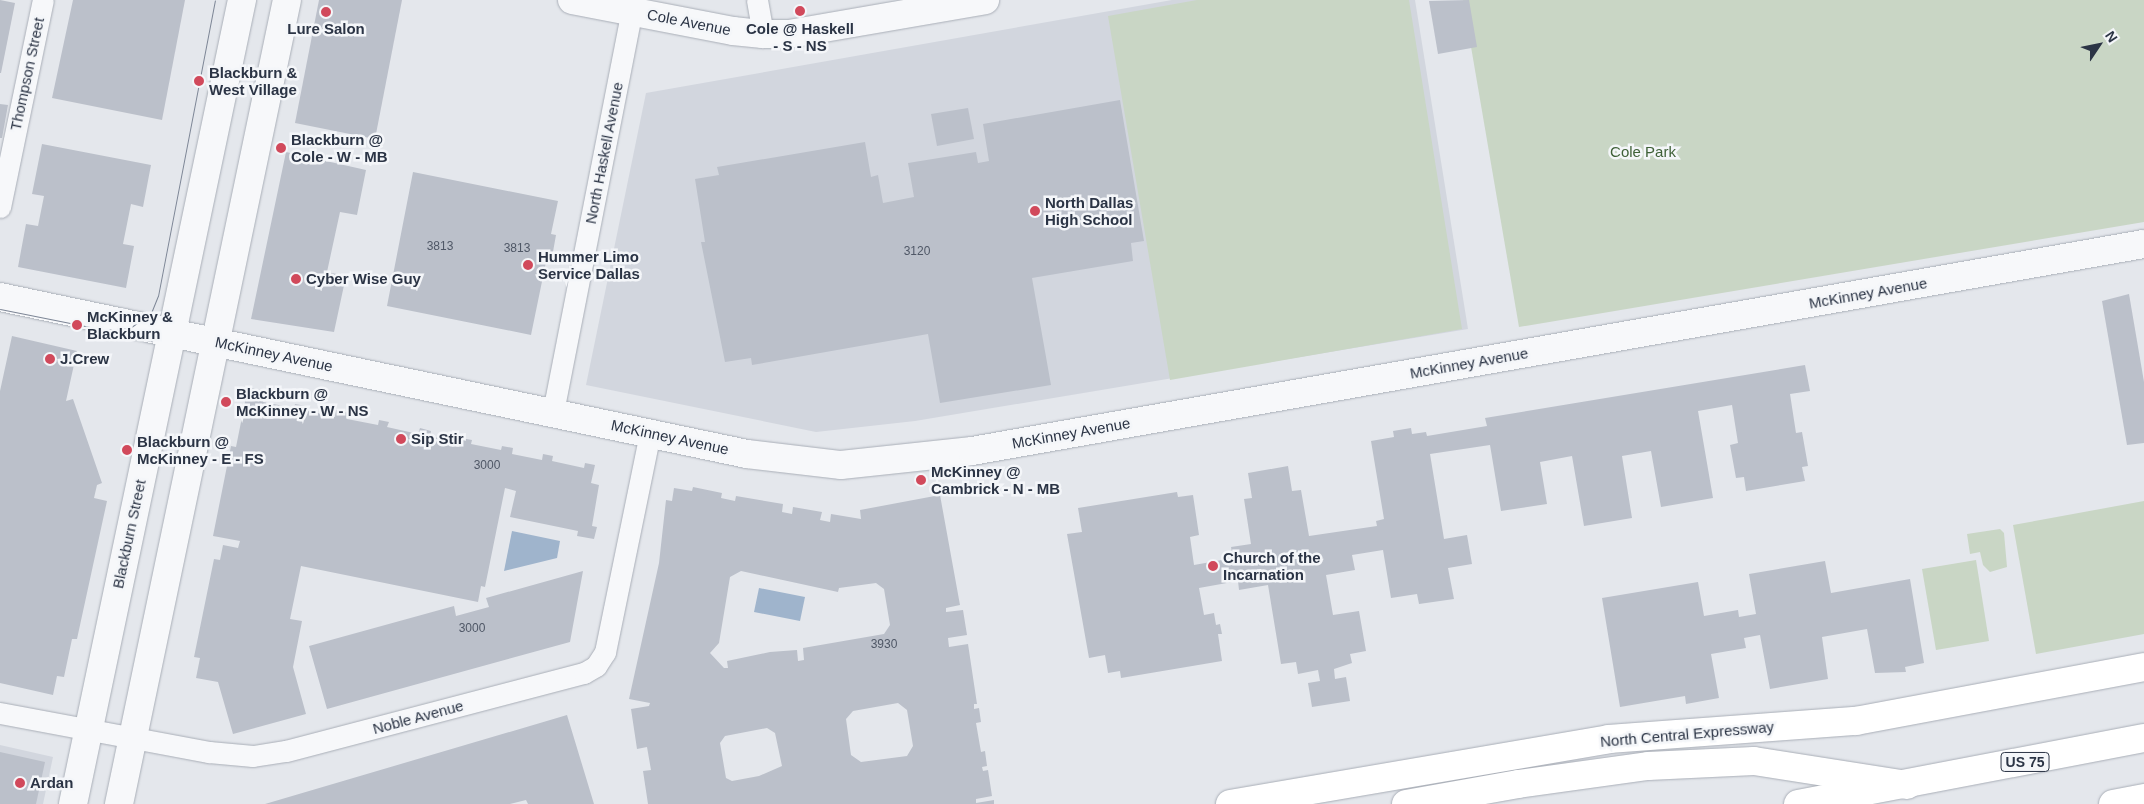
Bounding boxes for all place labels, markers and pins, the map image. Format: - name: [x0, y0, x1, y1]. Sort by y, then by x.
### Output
- marker: Cole @ Haskell - S - NS: [794, 5, 806, 17]
- marker: Lure Salon: [320, 6, 332, 18]
- place label: Cole @ Haskell - S - NS: [746, 19, 854, 54]
- place label: Lure Salon: [287, 20, 365, 38]
- place label: Blackburn & West Village: [209, 63, 297, 98]
- marker: Blackburn & West Village: [193, 75, 205, 87]
- place label: Blackburn @ Cole - W - MB: [291, 130, 388, 165]
- marker: Blackburn @ Cole - W - MB: [275, 142, 287, 154]
- place label: North Dallas High School: [1045, 193, 1133, 228]
- marker: North Dallas High School: [1029, 205, 1041, 217]
- place label: Hummer Limo Service Dallas: [538, 247, 640, 282]
- marker: Hummer Limo Service Dallas: [522, 259, 534, 271]
- place label: Cyber Wise Guy: [306, 270, 421, 288]
- marker: Cyber Wise Guy: [290, 273, 302, 285]
- place label: McKinney & Blackburn: [87, 307, 173, 342]
- marker: McKinney & Blackburn: [71, 319, 83, 331]
- place label: J.Crew: [60, 350, 109, 368]
- marker: J.Crew: [44, 353, 56, 365]
- place label: Blackburn @ McKinney - W - NS: [236, 384, 369, 419]
- marker: Blackburn @ McKinney - W - NS: [220, 396, 232, 408]
- place label: Sip Stir: [411, 430, 464, 448]
- place label: Blackburn @ McKinney - E - FS: [137, 432, 264, 467]
- marker: Sip Stir: [395, 433, 407, 445]
- marker: Blackburn @ McKinney - E - FS: [121, 444, 133, 456]
- place label: McKinney @ Cambrick - N - MB: [931, 462, 1060, 497]
- marker: McKinney @ Cambrick - N - MB: [915, 474, 927, 486]
- place label: Church of the Incarnation: [1223, 548, 1320, 583]
- marker: Church of the Incarnation: [1207, 560, 1219, 572]
- place label: Ardan: [30, 774, 73, 792]
- marker: Ardan: [14, 777, 26, 789]

